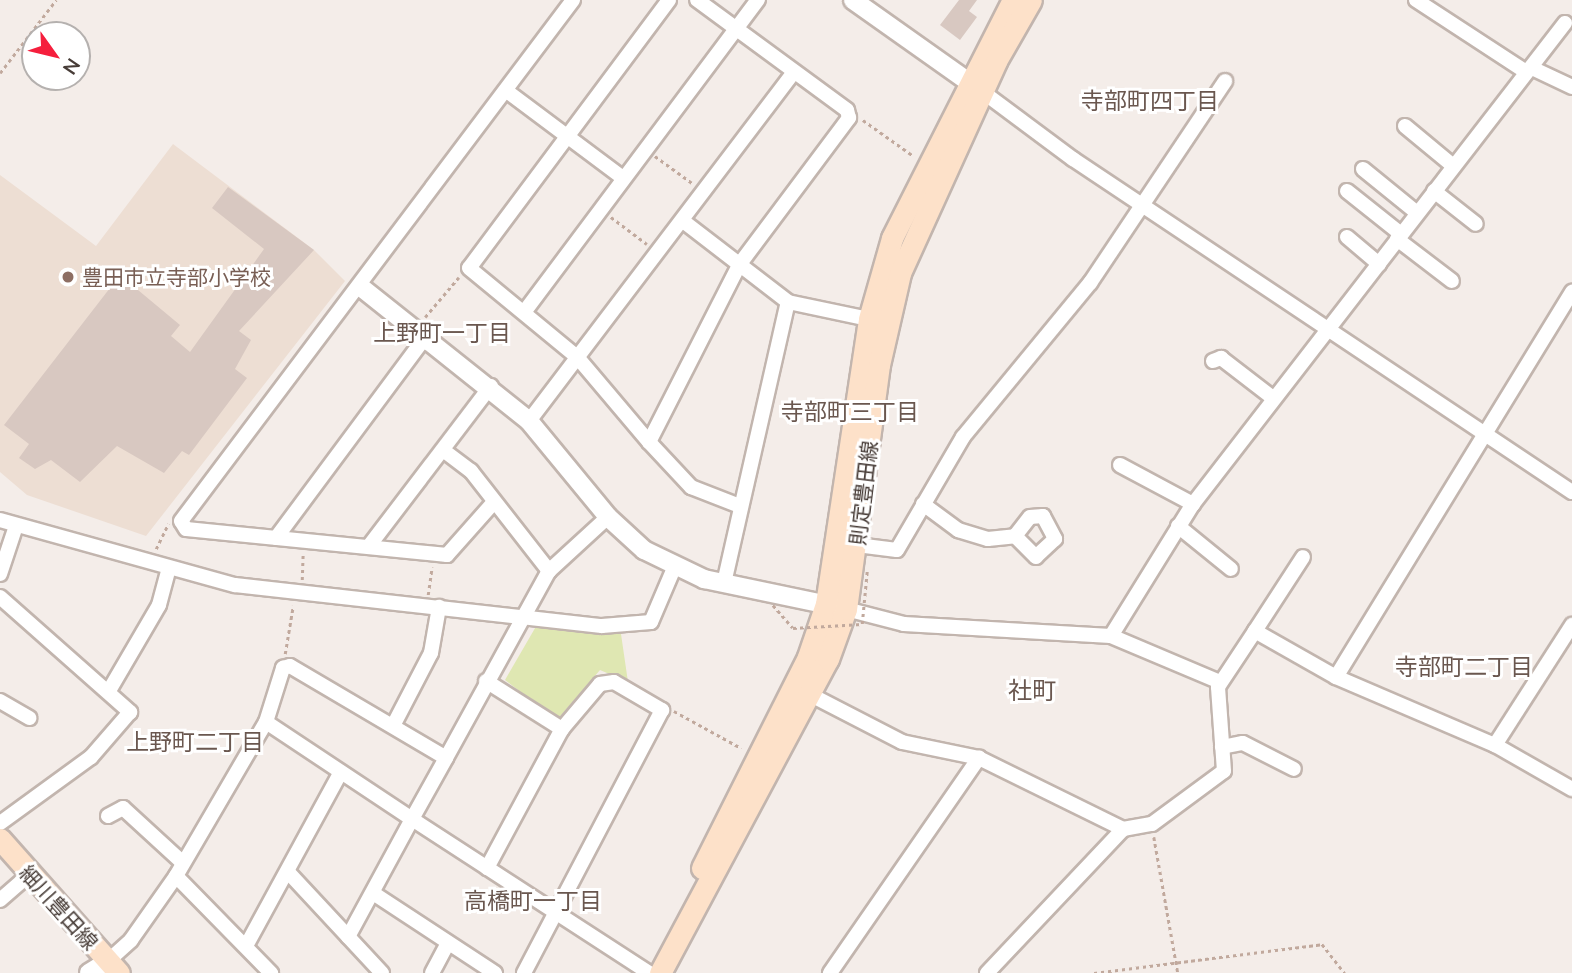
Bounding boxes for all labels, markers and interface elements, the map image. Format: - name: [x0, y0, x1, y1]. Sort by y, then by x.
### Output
- north arrow: [21, 21, 91, 91]
- text: N: [58, 54, 86, 79]
- district label: 寺部町四丁目: [1081, 87, 1219, 115]
- place label: 豊田市立寺部小学校: [82, 264, 271, 290]
- marker: 豊田市立寺部小学校: [60, 269, 76, 285]
- district label: 上野町一丁目: [373, 319, 511, 347]
- district label: 寺部町三丁目: [781, 398, 919, 426]
- street label: 則定豊田線: [844, 439, 882, 547]
- district label: 寺部町二丁目: [1395, 653, 1533, 681]
- district label: 社町: [1008, 677, 1056, 705]
- district label: 上野町二丁目: [126, 728, 264, 756]
- street label: 細川豊田線: [15, 860, 103, 954]
- district label: 高橋町一丁目: [464, 887, 602, 915]

